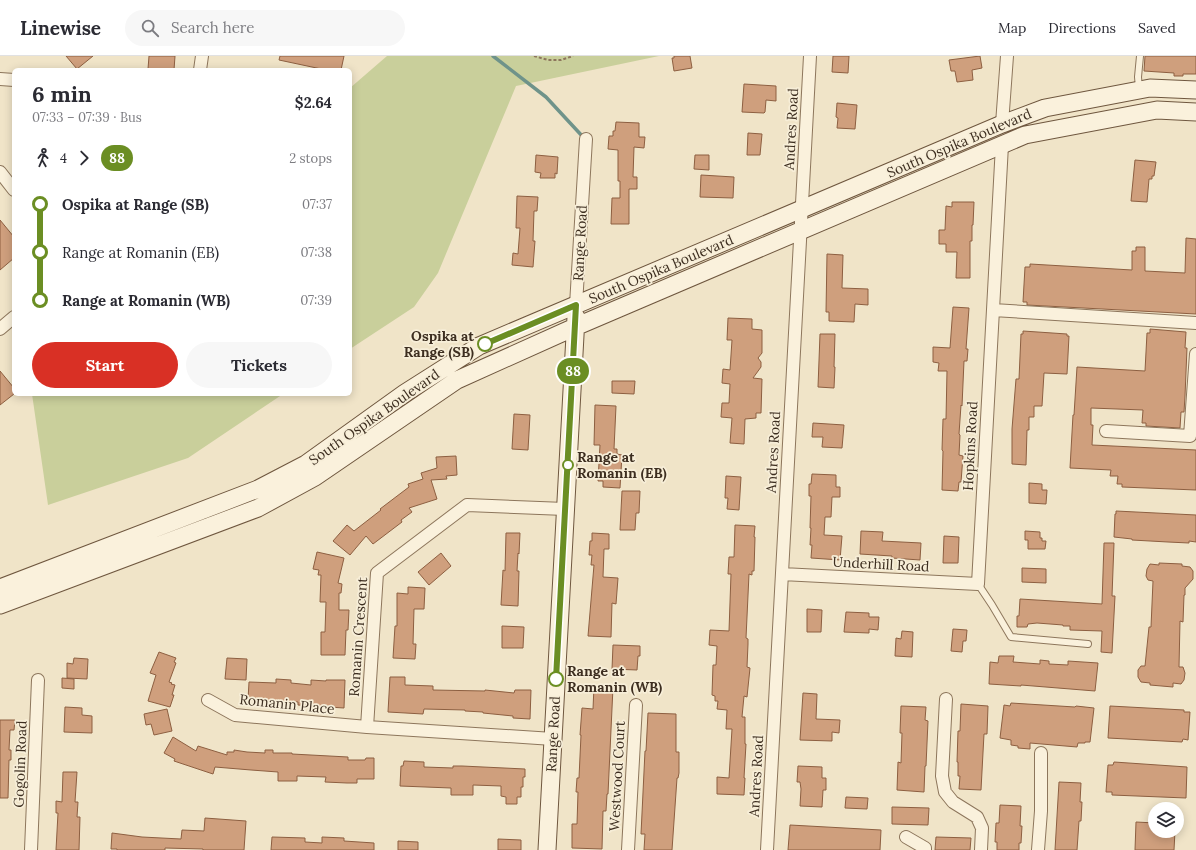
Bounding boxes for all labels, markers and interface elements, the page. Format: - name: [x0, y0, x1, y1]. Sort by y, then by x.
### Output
- search box: [125, 10, 405, 46]
- text: Linewise: [20, 16, 101, 40]
- icon: search: [139, 17, 161, 39]
- text: Search here: [171, 18, 254, 37]
- text: Map: [998, 19, 1026, 37]
- text: Directions: [1048, 19, 1116, 37]
- text: Saved: [1138, 19, 1176, 37]
- text: 6 min: [32, 80, 92, 108]
- street label: Andres Road: [780, 88, 802, 171]
- text: $2.64: [295, 93, 332, 112]
- street label: South Ospika Boulevard: [884, 104, 1034, 182]
- text: 07:33 – 07:39 · Bus: [32, 109, 142, 126]
- icon: walk: [32, 147, 54, 169]
- icon: forward: [73, 147, 95, 169]
- text: 88: [109, 149, 125, 167]
- text: 4: [60, 150, 67, 167]
- text: 2 stops: [289, 150, 332, 167]
- text: Ospika at Range (SB): [62, 195, 209, 214]
- text: 07:37: [302, 196, 332, 213]
- street label: Range Road: [569, 205, 591, 281]
- street label: South Ospika Boulevard: [586, 230, 736, 308]
- text: Range at Romanin (EB): [62, 243, 219, 262]
- text: 07:38: [300, 244, 332, 261]
- text: Range at Romanin (WB): [62, 291, 230, 310]
- text: 07:39: [300, 292, 332, 309]
- place label: Ospika at Range (SB): [404, 327, 474, 361]
- marker: Ospika at Range (SB): [477, 336, 493, 352]
- button: Start: [32, 342, 178, 388]
- button: Tickets: [186, 342, 332, 388]
- line badge: 88: [555, 358, 591, 384]
- text: 88: [565, 362, 581, 380]
- street label: South Ospika Boulevard: [305, 365, 443, 469]
- street label: Hopkins Road: [959, 401, 981, 491]
- street label: Andres Road: [762, 411, 784, 494]
- place label: Range at Romanin (EB): [577, 448, 667, 482]
- marker: Range at Romanin (EB): [562, 459, 574, 471]
- street label: Underhill Road: [832, 552, 930, 576]
- street label: Romanin Crescent: [345, 576, 371, 697]
- place label: Range at Romanin (WB): [567, 662, 662, 696]
- marker: Range at Romanin (WB): [548, 671, 564, 687]
- street label: Romanin Place: [239, 690, 336, 718]
- street label: Range Road: [542, 696, 564, 772]
- street label: Gogolin Road: [9, 720, 31, 808]
- street label: Westwood Court: [605, 720, 629, 832]
- street label: Andres Road: [745, 735, 767, 818]
- map controls: [1148, 802, 1184, 838]
- button: layers: [1148, 802, 1184, 838]

